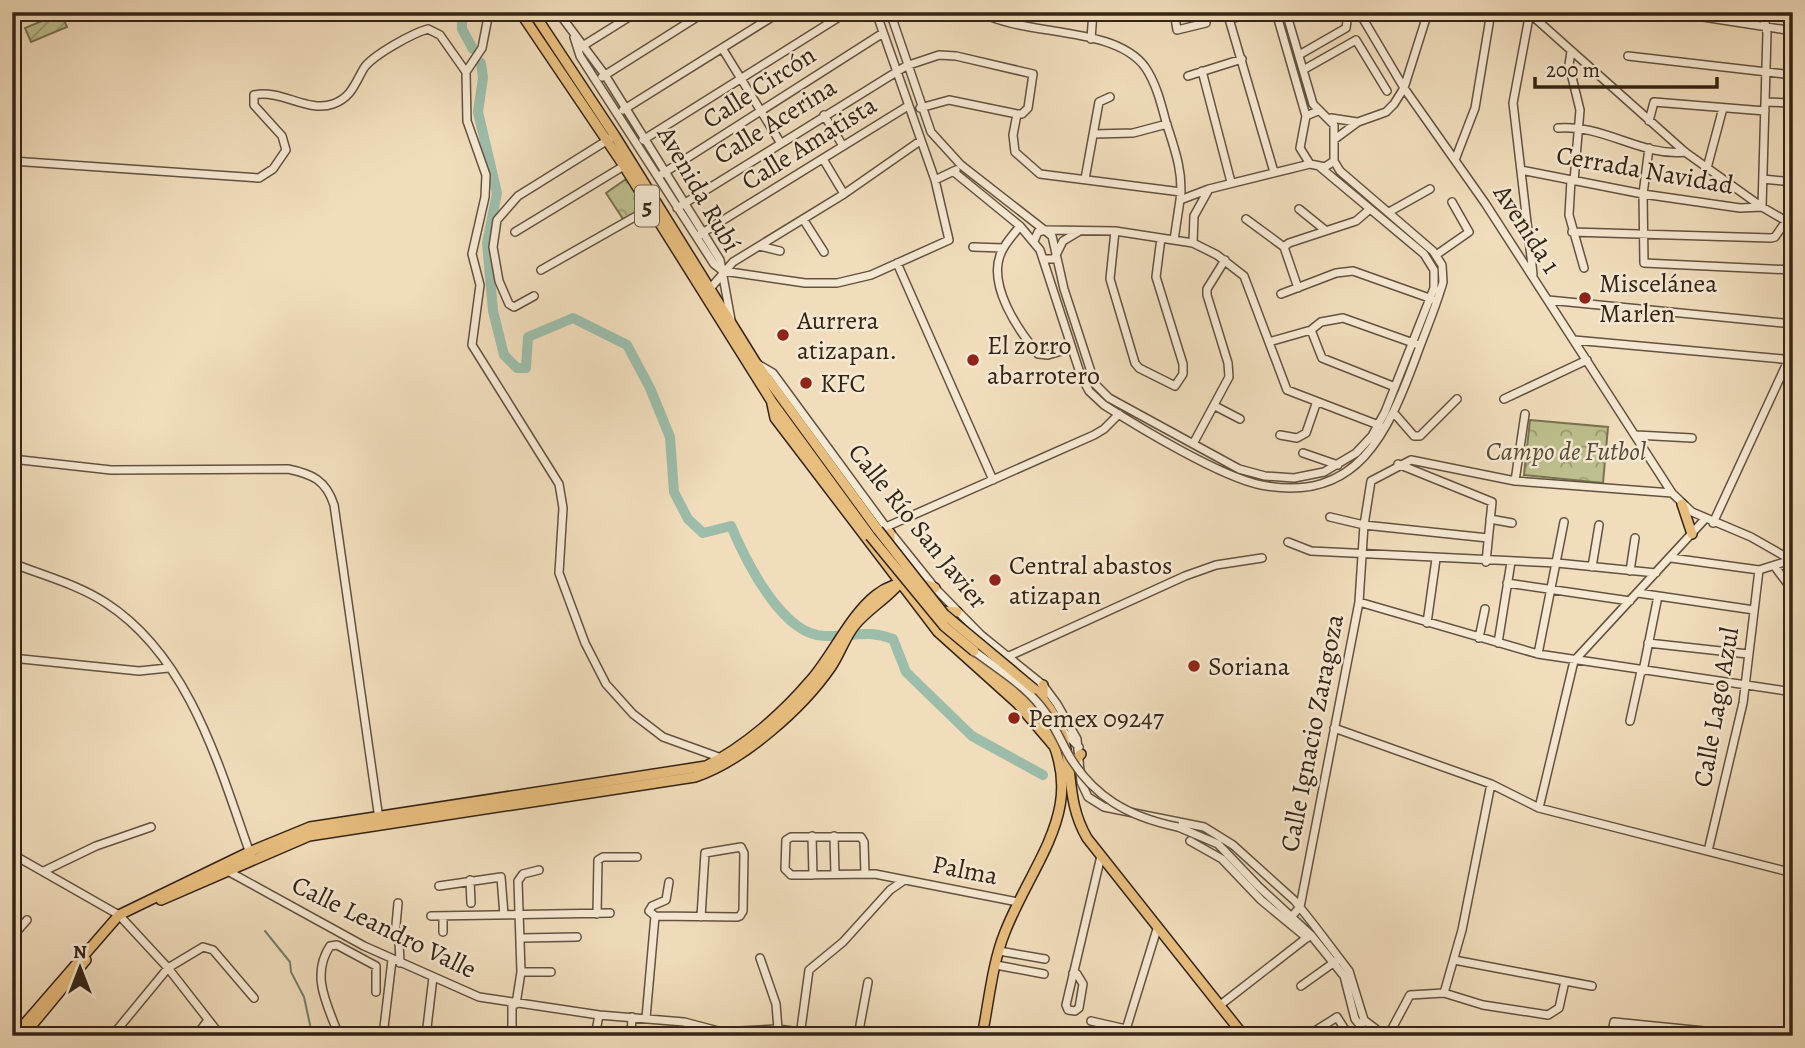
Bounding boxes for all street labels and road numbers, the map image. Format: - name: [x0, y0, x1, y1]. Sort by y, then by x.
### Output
- street label: Calle Circón: [696, 37, 822, 137]
- street label: Calle Acerina: [707, 69, 843, 173]
- street label: Calle Amatista: [735, 88, 883, 198]
- street label: Avenida Rubí: [648, 119, 749, 258]
- street label: Cerrada Navidad: [1554, 137, 1736, 203]
- street label: Avenida 1: [1485, 177, 1569, 280]
- road number: 5: [635, 186, 659, 226]
- street label: Calle Río San Javier: [840, 436, 996, 616]
- street label: Calle Ignacio Zaragoza: [1272, 611, 1352, 855]
- street label: Calle Lago Azul: [1685, 624, 1747, 790]
- street label: Palma: [929, 847, 1001, 893]
- street label: Calle Leandro Valle: [286, 867, 482, 987]

